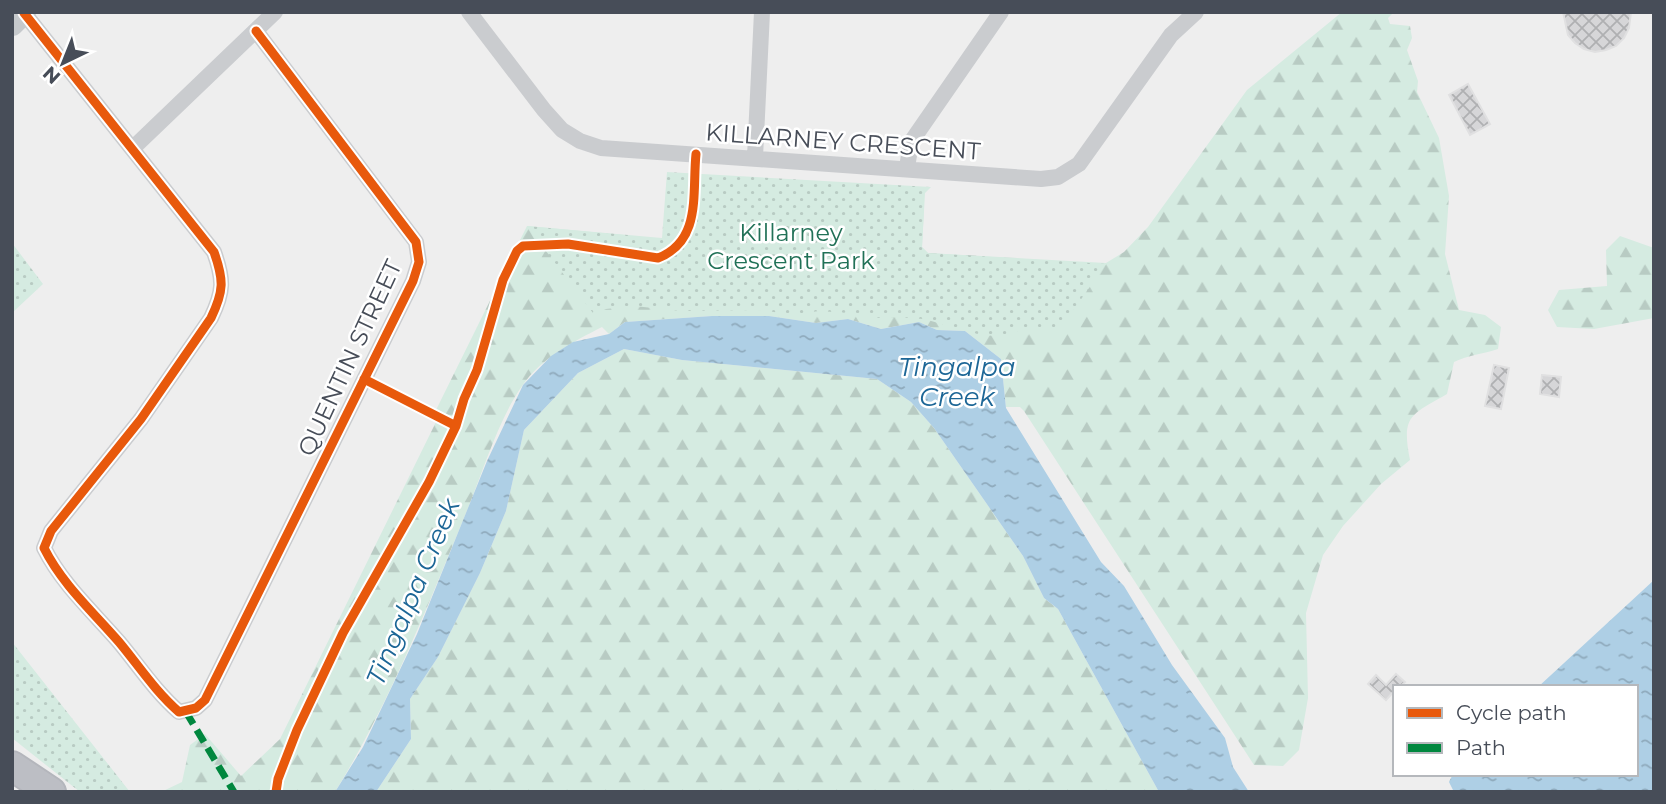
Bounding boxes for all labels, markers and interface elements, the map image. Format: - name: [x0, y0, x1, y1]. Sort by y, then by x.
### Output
- north arrow: [28, 28, 98, 98]
- text: N: [38, 61, 65, 89]
- street label: KILLARNEY CRESCENT: [705, 117, 982, 166]
- park label: Killarney Crescent Park: [707, 218, 875, 275]
- street label: QUENTIN STREET: [291, 255, 408, 460]
- water label: Tingalpa Creek: [898, 351, 1016, 413]
- water label: Tingalpa Creek: [359, 492, 467, 690]
- legend: [1393, 685, 1638, 776]
- text: Cycle path: [1456, 700, 1567, 725]
- text: Path: [1456, 735, 1506, 760]

